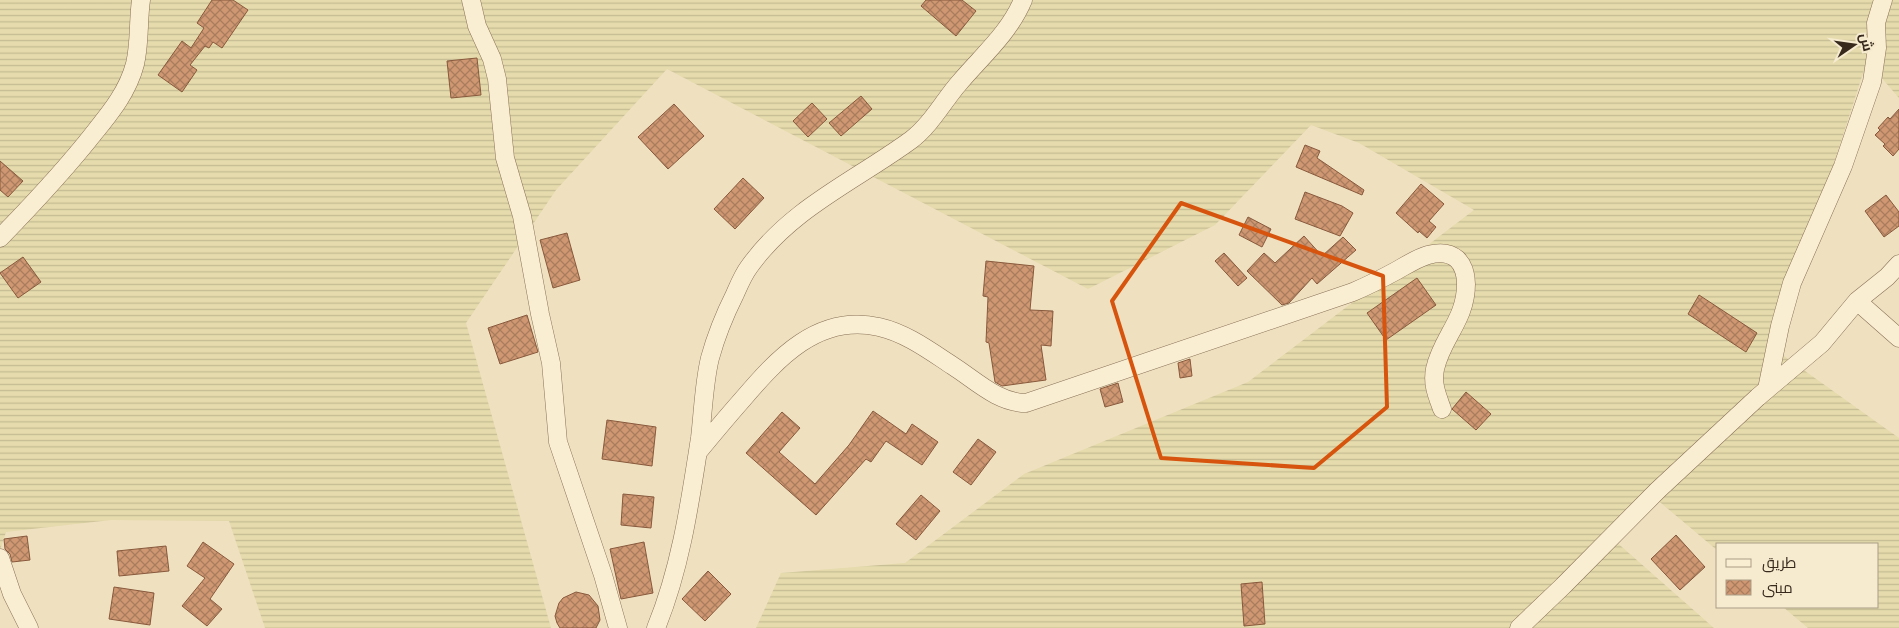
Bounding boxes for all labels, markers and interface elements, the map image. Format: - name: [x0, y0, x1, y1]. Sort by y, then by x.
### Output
- north arrow: [1829, 20, 1879, 70]
- text: ش: [1855, 31, 1878, 53]
- legend: [1716, 543, 1879, 608]
- text: طريق: [1762, 552, 1796, 573]
- text: مبنى: [1762, 577, 1793, 598]

